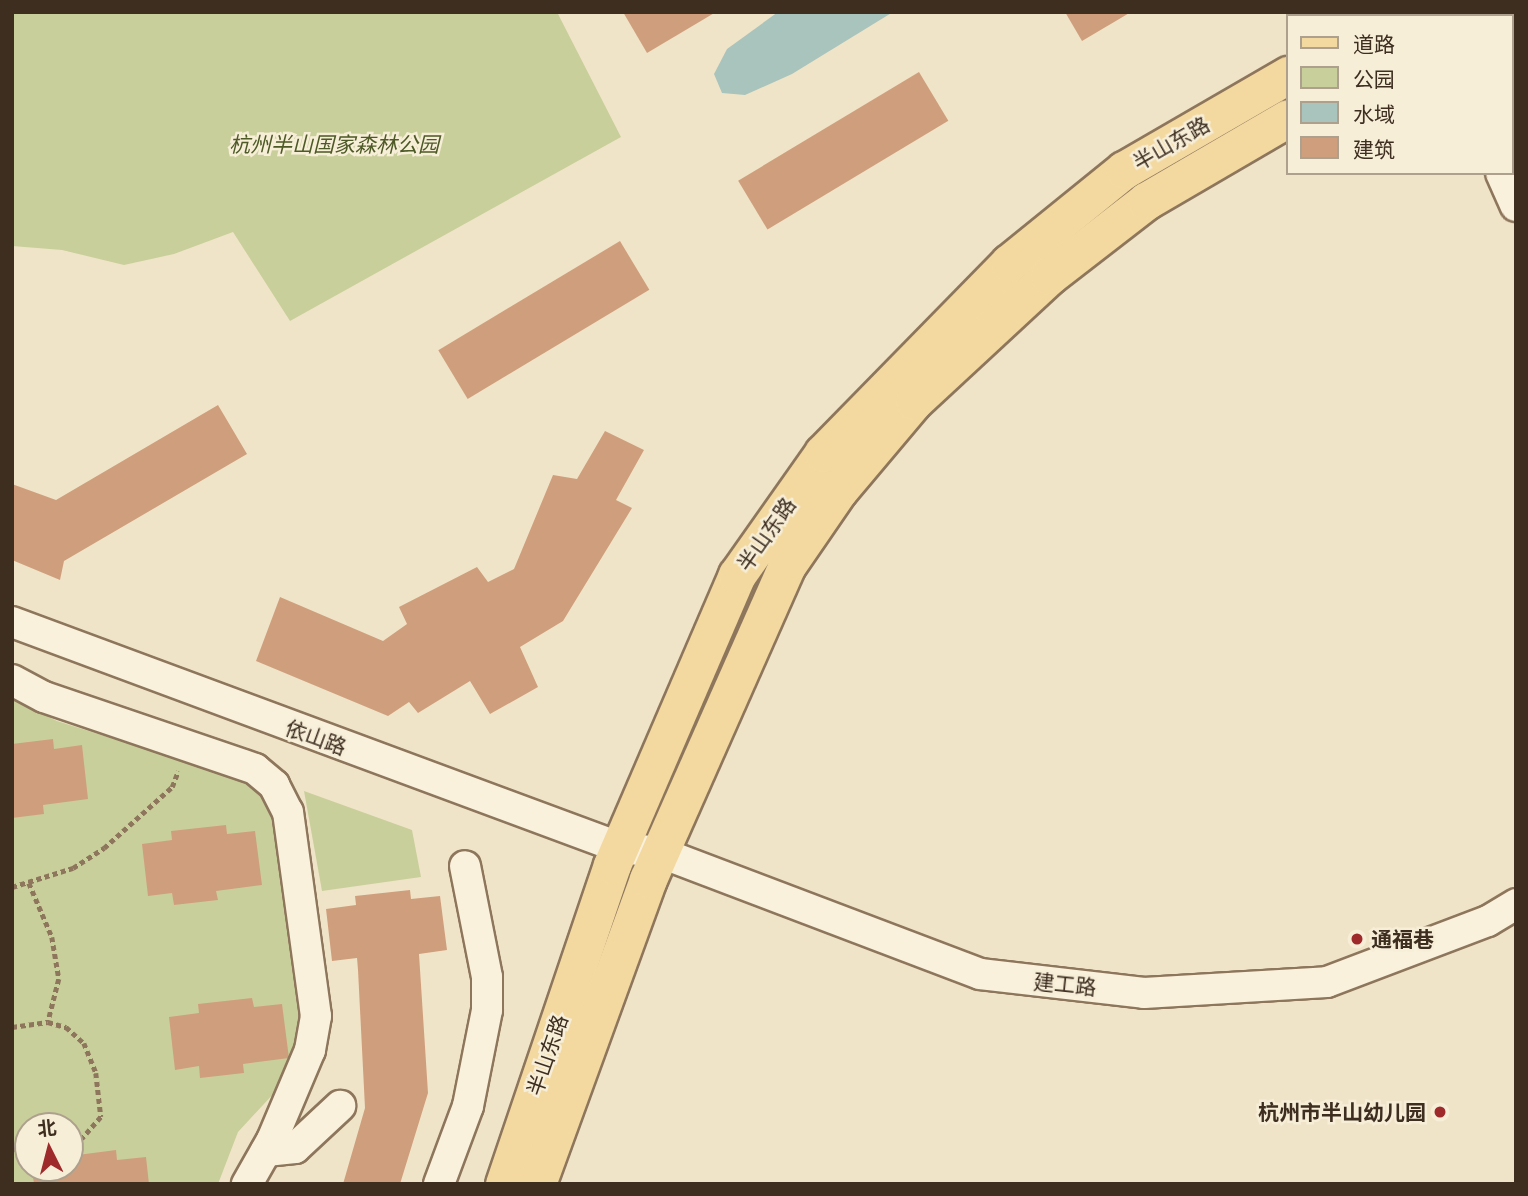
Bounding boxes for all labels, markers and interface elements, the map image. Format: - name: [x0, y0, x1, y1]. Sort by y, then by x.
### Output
- legend: [1286, 14, 1514, 175]
- text: 道路: [1353, 30, 1395, 58]
- text: 公园: [1353, 65, 1395, 93]
- text: 水域: [1353, 100, 1395, 128]
- street label: 半山东路: [1128, 111, 1214, 175]
- park label: 杭州半山国家森林公园: [229, 131, 439, 157]
- text: 建筑: [1353, 135, 1395, 163]
- street label: 半山东路: [732, 492, 800, 576]
- street label: 依山路: [282, 714, 350, 760]
- place label: 通福巷: [1371, 926, 1434, 952]
- marker: 通福巷: [1349, 931, 1365, 947]
- street label: 建工路: [1032, 968, 1098, 1000]
- street label: 半山东路: [521, 1011, 573, 1099]
- place label: 杭州市半山幼儿园: [1258, 1099, 1426, 1125]
- marker: 杭州市半山幼儿园: [1432, 1104, 1448, 1120]
- north arrow: [14, 1112, 84, 1182]
- text: 北: [36, 1114, 58, 1141]

